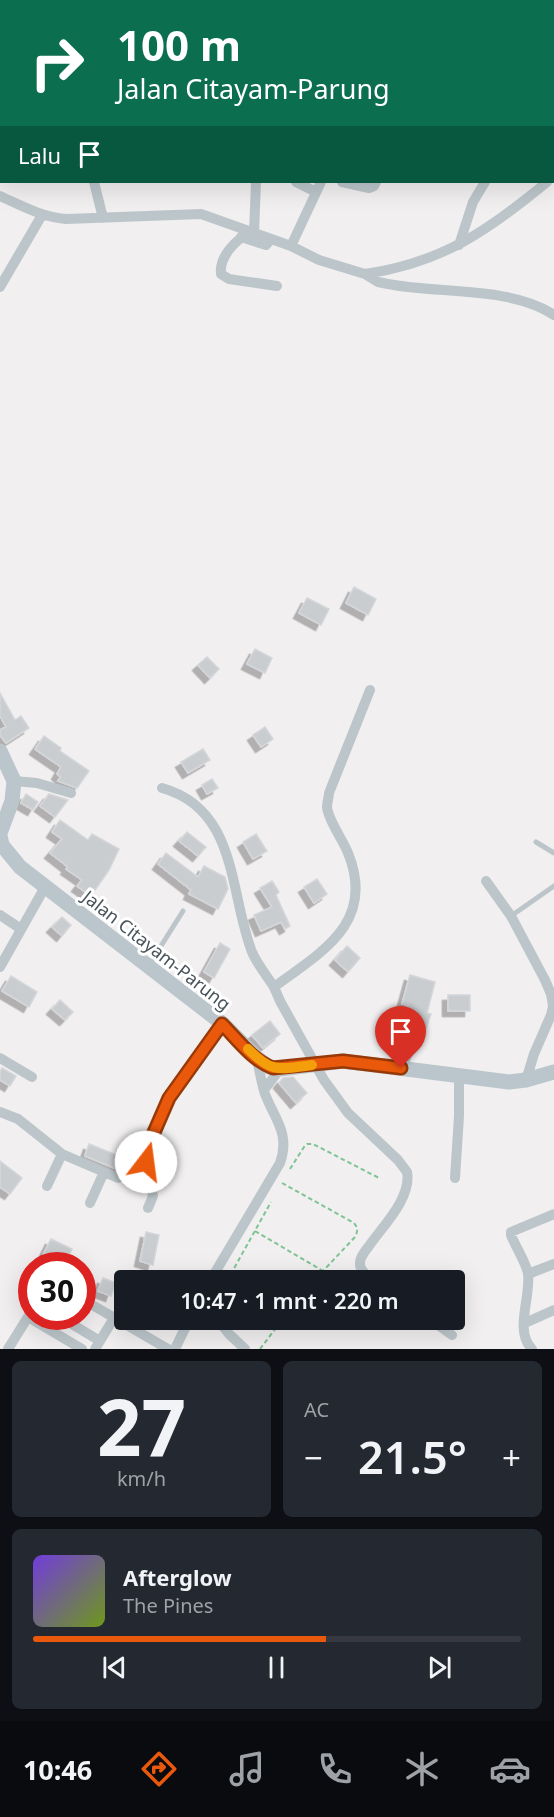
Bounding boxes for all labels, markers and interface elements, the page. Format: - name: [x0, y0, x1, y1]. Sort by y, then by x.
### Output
- text: 100 m: [117, 16, 241, 73]
- icon: right: [18, 24, 96, 102]
- text: Jalan Citayam-Parung: [117, 70, 390, 107]
- icon: arrive: [73, 138, 106, 171]
- text: Lalu: [18, 140, 61, 170]
- street label: Jalan Citayam-Parung: [76, 883, 236, 1015]
- pin: [375, 1006, 426, 1068]
- icon: arrive: [384, 1015, 417, 1048]
- position arrow: [114, 1130, 178, 1194]
- speed limit sign: 30: [18, 1252, 96, 1330]
- text: 10:47 · 1 mnt · 220 m: [180, 1285, 399, 1315]
- text: 27: [97, 1373, 186, 1479]
- text: AC: [304, 1396, 329, 1423]
- text: 21.5°: [358, 1426, 467, 1487]
- text: −: [304, 1435, 323, 1480]
- text: +: [502, 1435, 521, 1480]
- text: km/h: [117, 1465, 166, 1492]
- text: Afterglow: [123, 1562, 232, 1592]
- text: The Pines: [123, 1592, 213, 1619]
- icon: previous: [98, 1651, 131, 1684]
- icon: pause: [260, 1651, 293, 1684]
- icon: next: [423, 1651, 456, 1684]
- icon: directions: [138, 1748, 180, 1790]
- icon: music: [226, 1748, 268, 1790]
- icon: phone: [314, 1748, 356, 1790]
- icon: climate: [401, 1748, 443, 1790]
- icon: car: [489, 1748, 531, 1790]
- text: 10:46: [23, 1751, 92, 1788]

